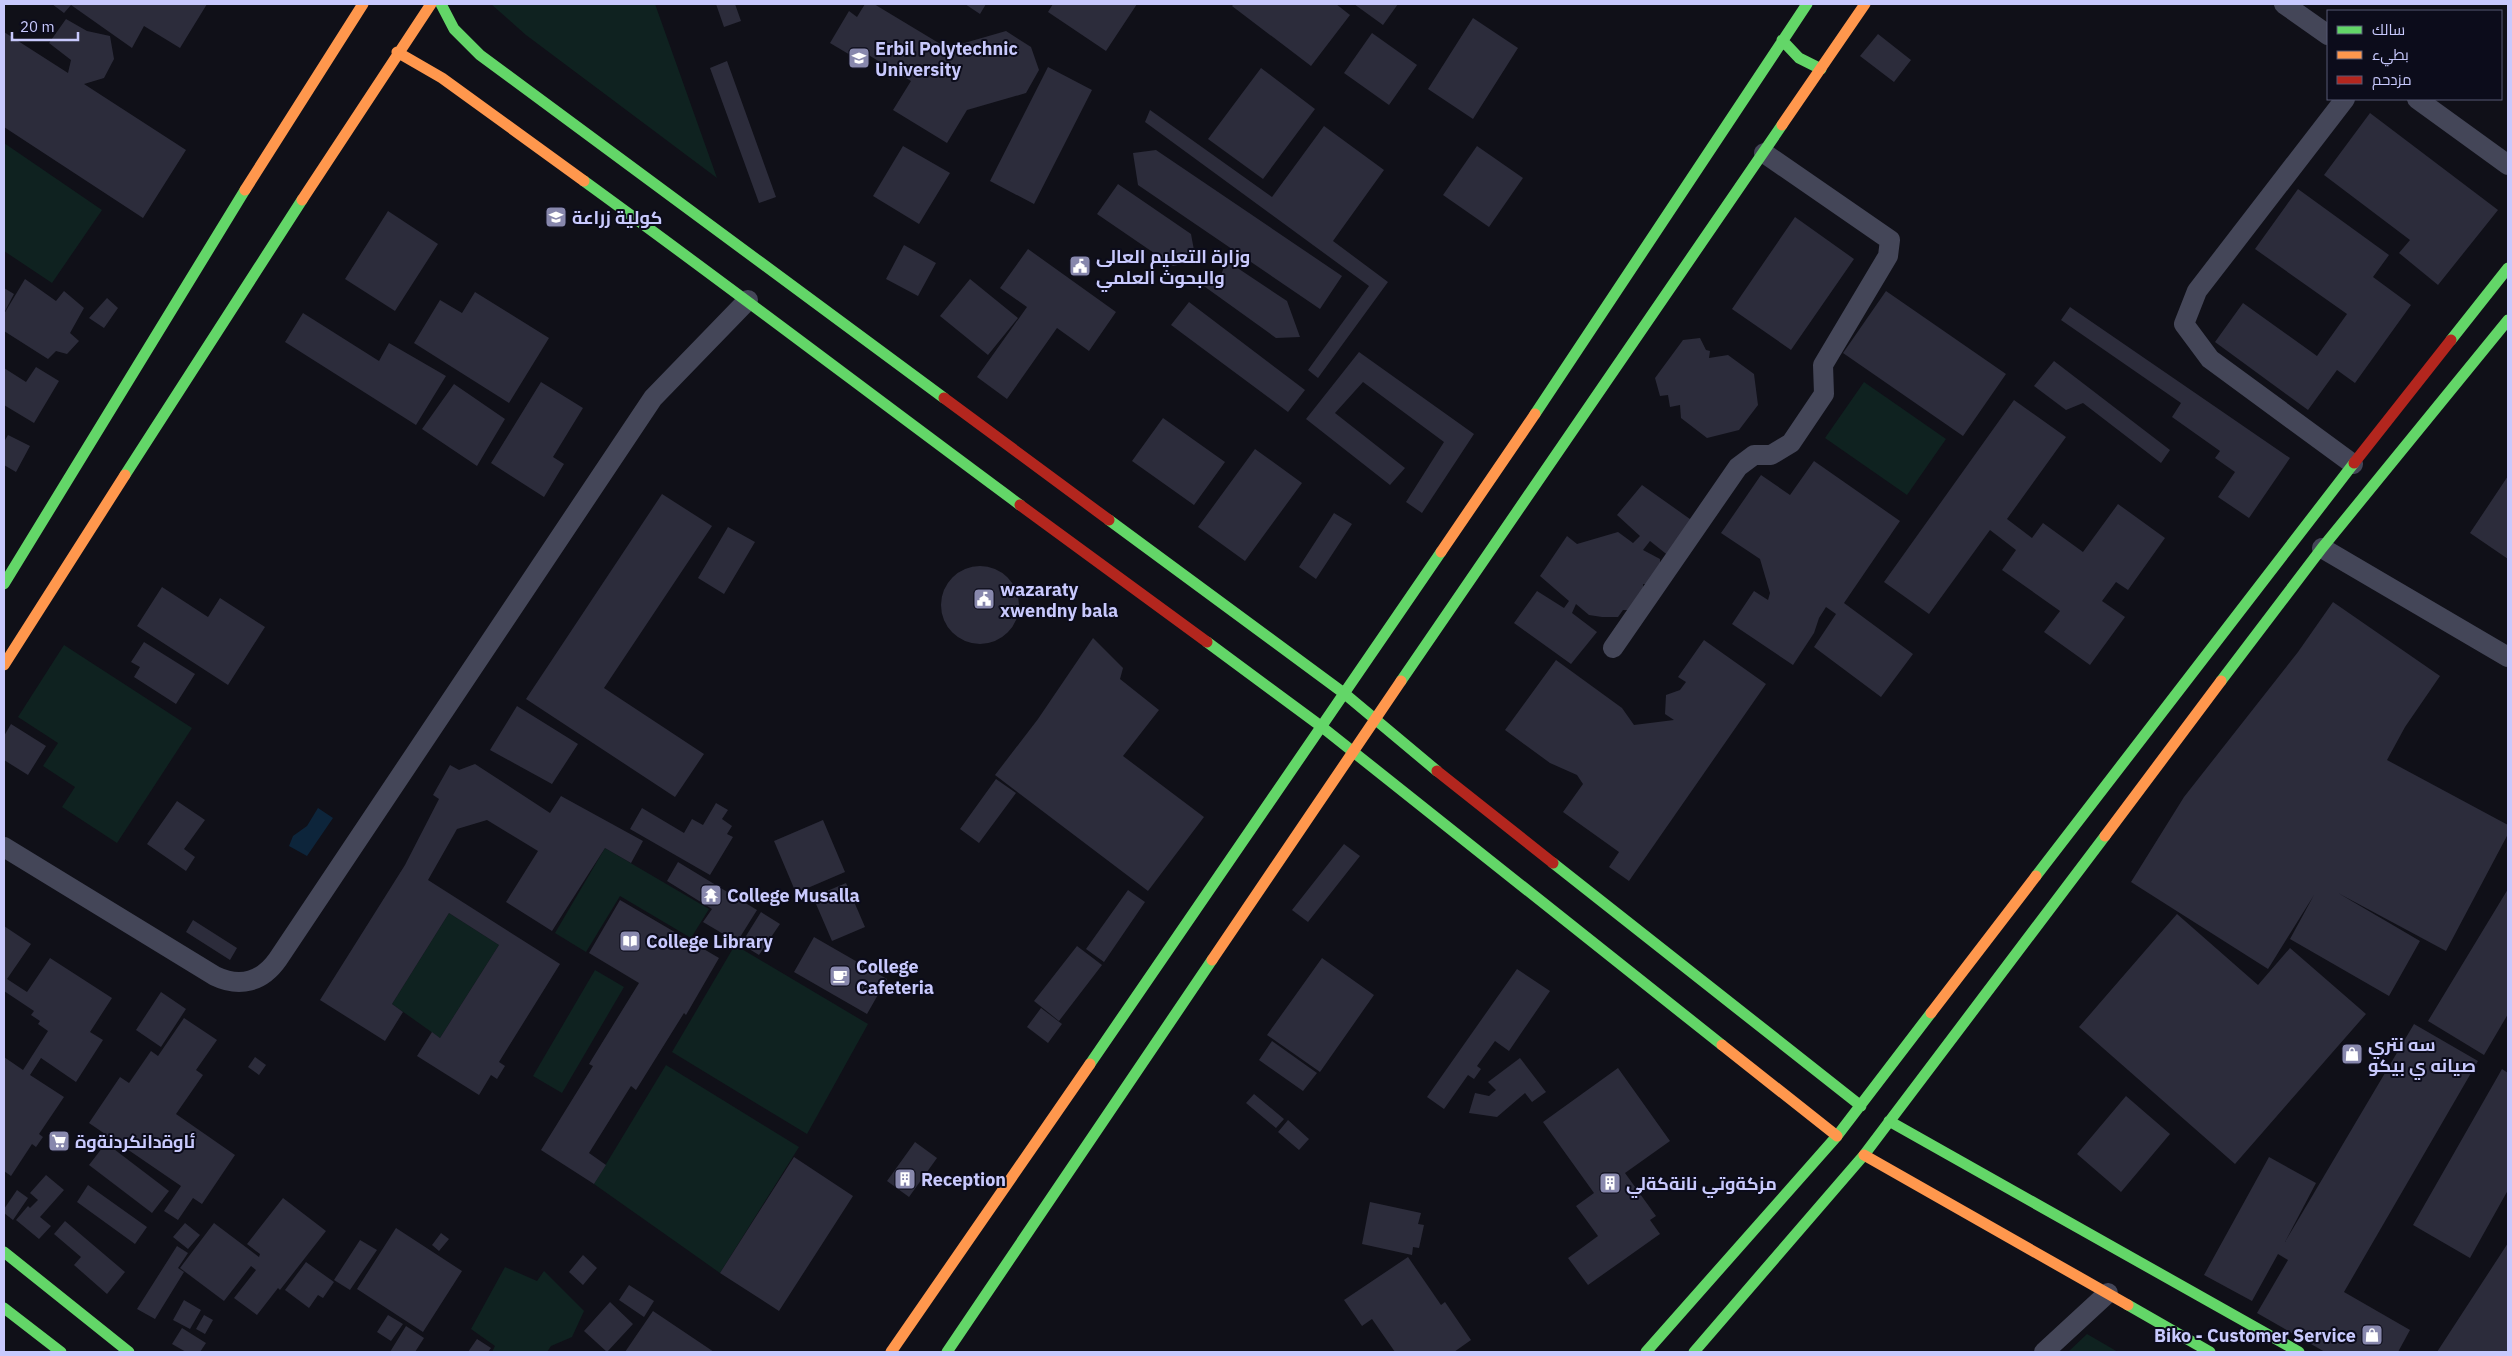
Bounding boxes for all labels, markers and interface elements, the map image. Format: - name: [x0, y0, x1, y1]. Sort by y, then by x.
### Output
- scale bar: [12, 10, 79, 42]
- legend: [2327, 10, 2502, 100]
- text: 20 m: [20, 17, 55, 36]
- text: سالك: [2372, 20, 2405, 39]
- place label: Erbil Polytechnic University: [875, 37, 1018, 81]
- text: بطيء: [2372, 45, 2409, 67]
- school or university icon: Erbil Polytechnic University: [847, 46, 871, 70]
- text: مزدحم: [2372, 70, 2412, 90]
- school or university icon: كولية زراعة: [544, 205, 568, 229]
- place label: كولية زراعة: [572, 206, 662, 229]
- place label: وزارة التعليم العالى والبحوث العلمي: [1096, 245, 1250, 293]
- public building icon: وزارة التعليم العالى والبحوث العلمي: [1068, 254, 1092, 278]
- place label: wazaraty xwendny bala: [1000, 578, 1118, 622]
- public building icon: wazaraty xwendny bala: [972, 587, 996, 611]
- temple icon: College Musalla: [699, 883, 723, 907]
- place label: College Musalla: [727, 884, 860, 907]
- library icon: College Library: [618, 929, 642, 953]
- place label: College Library: [646, 930, 773, 953]
- place label: College Cafeteria: [856, 955, 934, 999]
- cafe icon: College Cafeteria: [828, 964, 852, 988]
- place label: سه نتري صيانه ي بيكو: [2368, 1033, 2476, 1080]
- shop icon: سه نتري صيانه ي بيكو: [2340, 1042, 2364, 1066]
- supermarket icon: ئاوةدانكردنةوة: [47, 1129, 71, 1153]
- place label: ئاوةدانكردنةوة: [75, 1130, 196, 1153]
- building icon: Reception: [893, 1167, 917, 1191]
- place label: Reception: [921, 1168, 1006, 1191]
- building icon: مزكةوتي نانةكةلي: [1598, 1171, 1622, 1195]
- place label: مزكةوتي نانةكةلي: [1626, 1172, 1777, 1199]
- shop icon: Biko - Customer Service: [2360, 1323, 2384, 1347]
- place label: Biko - Customer Service: [2154, 1324, 2356, 1347]

